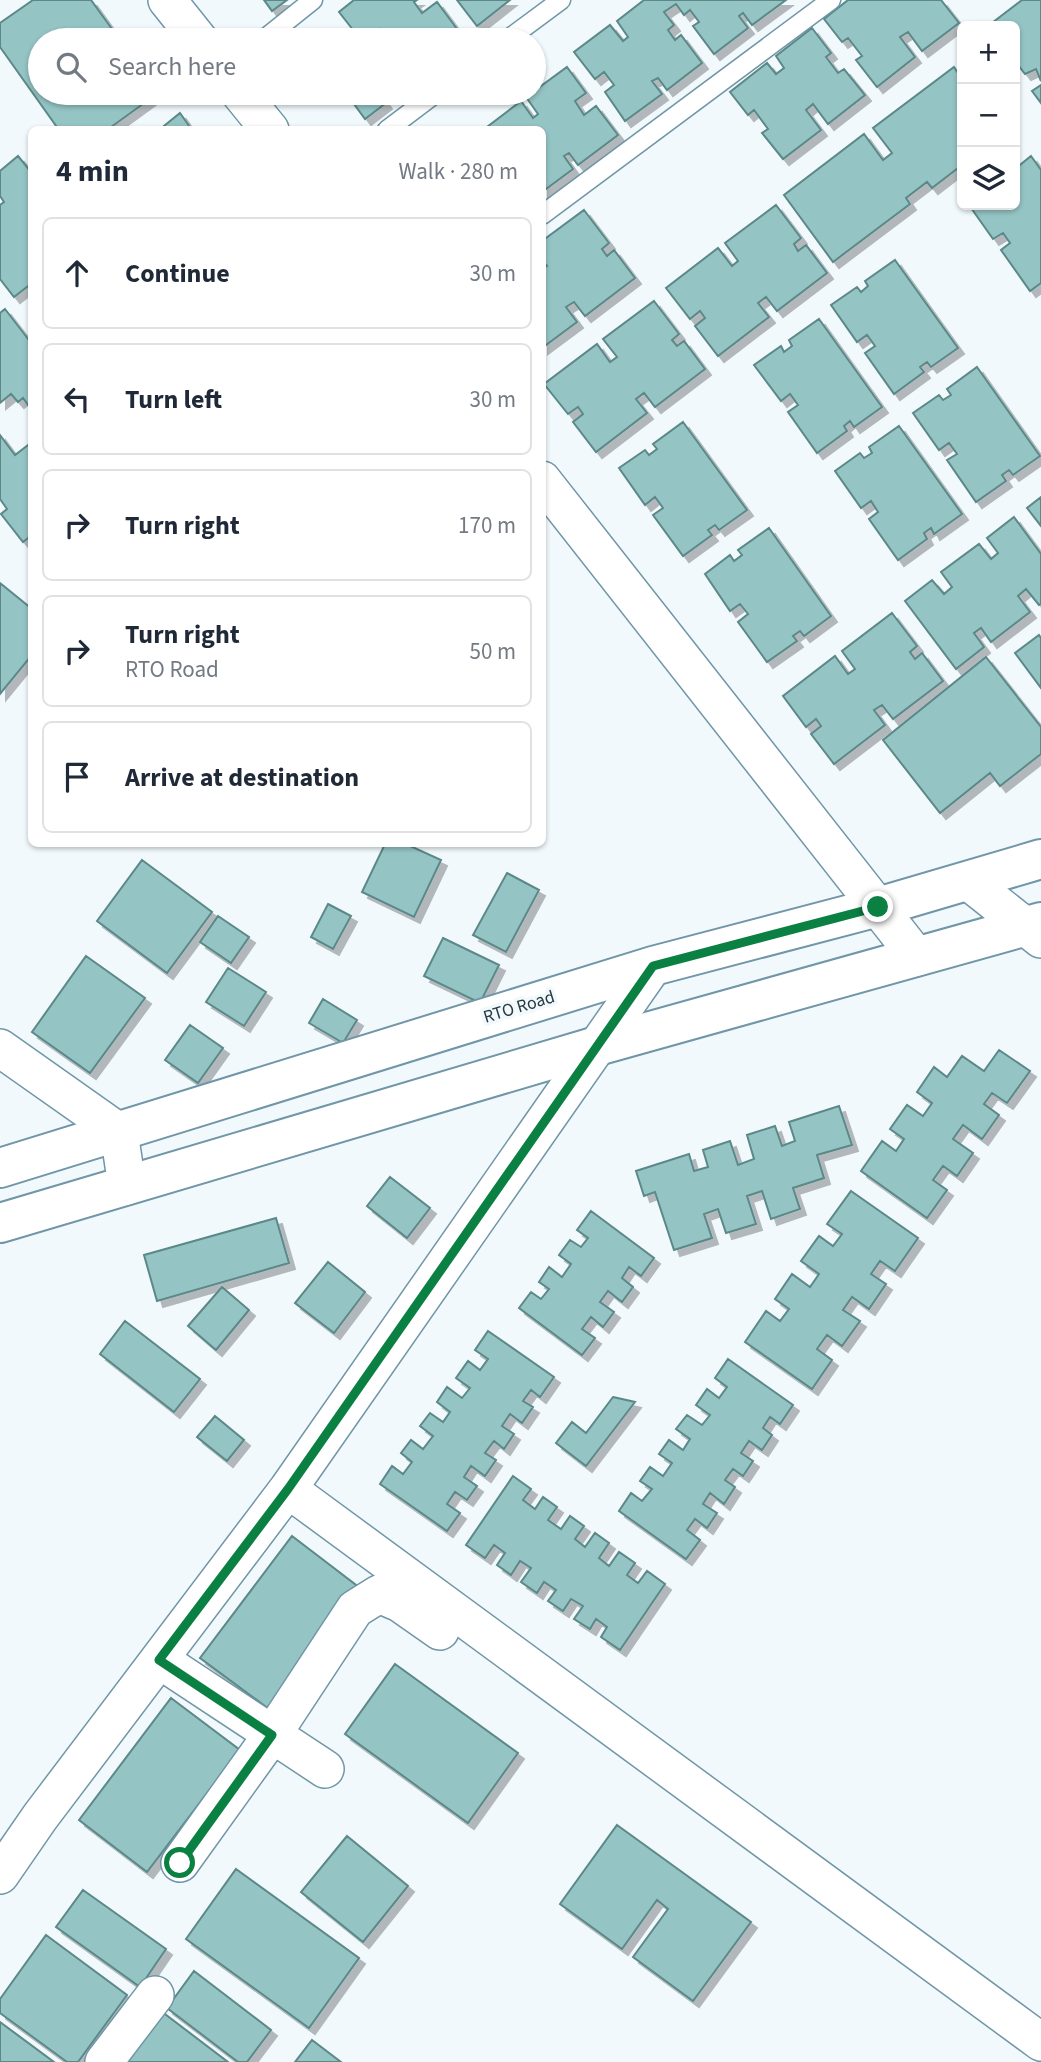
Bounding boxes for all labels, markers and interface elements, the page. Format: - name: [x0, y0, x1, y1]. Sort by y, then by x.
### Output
- map controls: [957, 21, 1020, 210]
- button: +: [957, 21, 1020, 84]
- search box: [28, 28, 546, 105]
- icon: search: [52, 48, 90, 86]
- text: Search here: [108, 48, 236, 85]
- button: −: [957, 84, 1020, 147]
- button: layers: [957, 147, 1020, 210]
- text: 4 min: [56, 150, 129, 193]
- text: Walk · 280 m: [399, 155, 518, 188]
- icon: ahead: [58, 254, 96, 292]
- text: Continue: [125, 255, 230, 292]
- text: 30 m: [469, 257, 516, 290]
- icon: left: [58, 380, 96, 418]
- text: Turn left: [125, 381, 222, 418]
- text: 30 m: [469, 383, 516, 416]
- icon: right: [58, 506, 96, 544]
- text: Turn right: [125, 507, 240, 544]
- text: 170 m: [458, 509, 516, 542]
- text: Turn right: [125, 616, 240, 653]
- icon: right: [58, 632, 96, 670]
- text: 50 m: [469, 635, 516, 668]
- text: RTO Road: [125, 653, 219, 686]
- icon: arrive: [58, 758, 96, 796]
- text: Arrive at destination: [125, 759, 359, 796]
- route end: [862, 891, 893, 922]
- street label: RTO Road: [480, 984, 558, 1030]
- route start: [164, 1847, 195, 1878]

